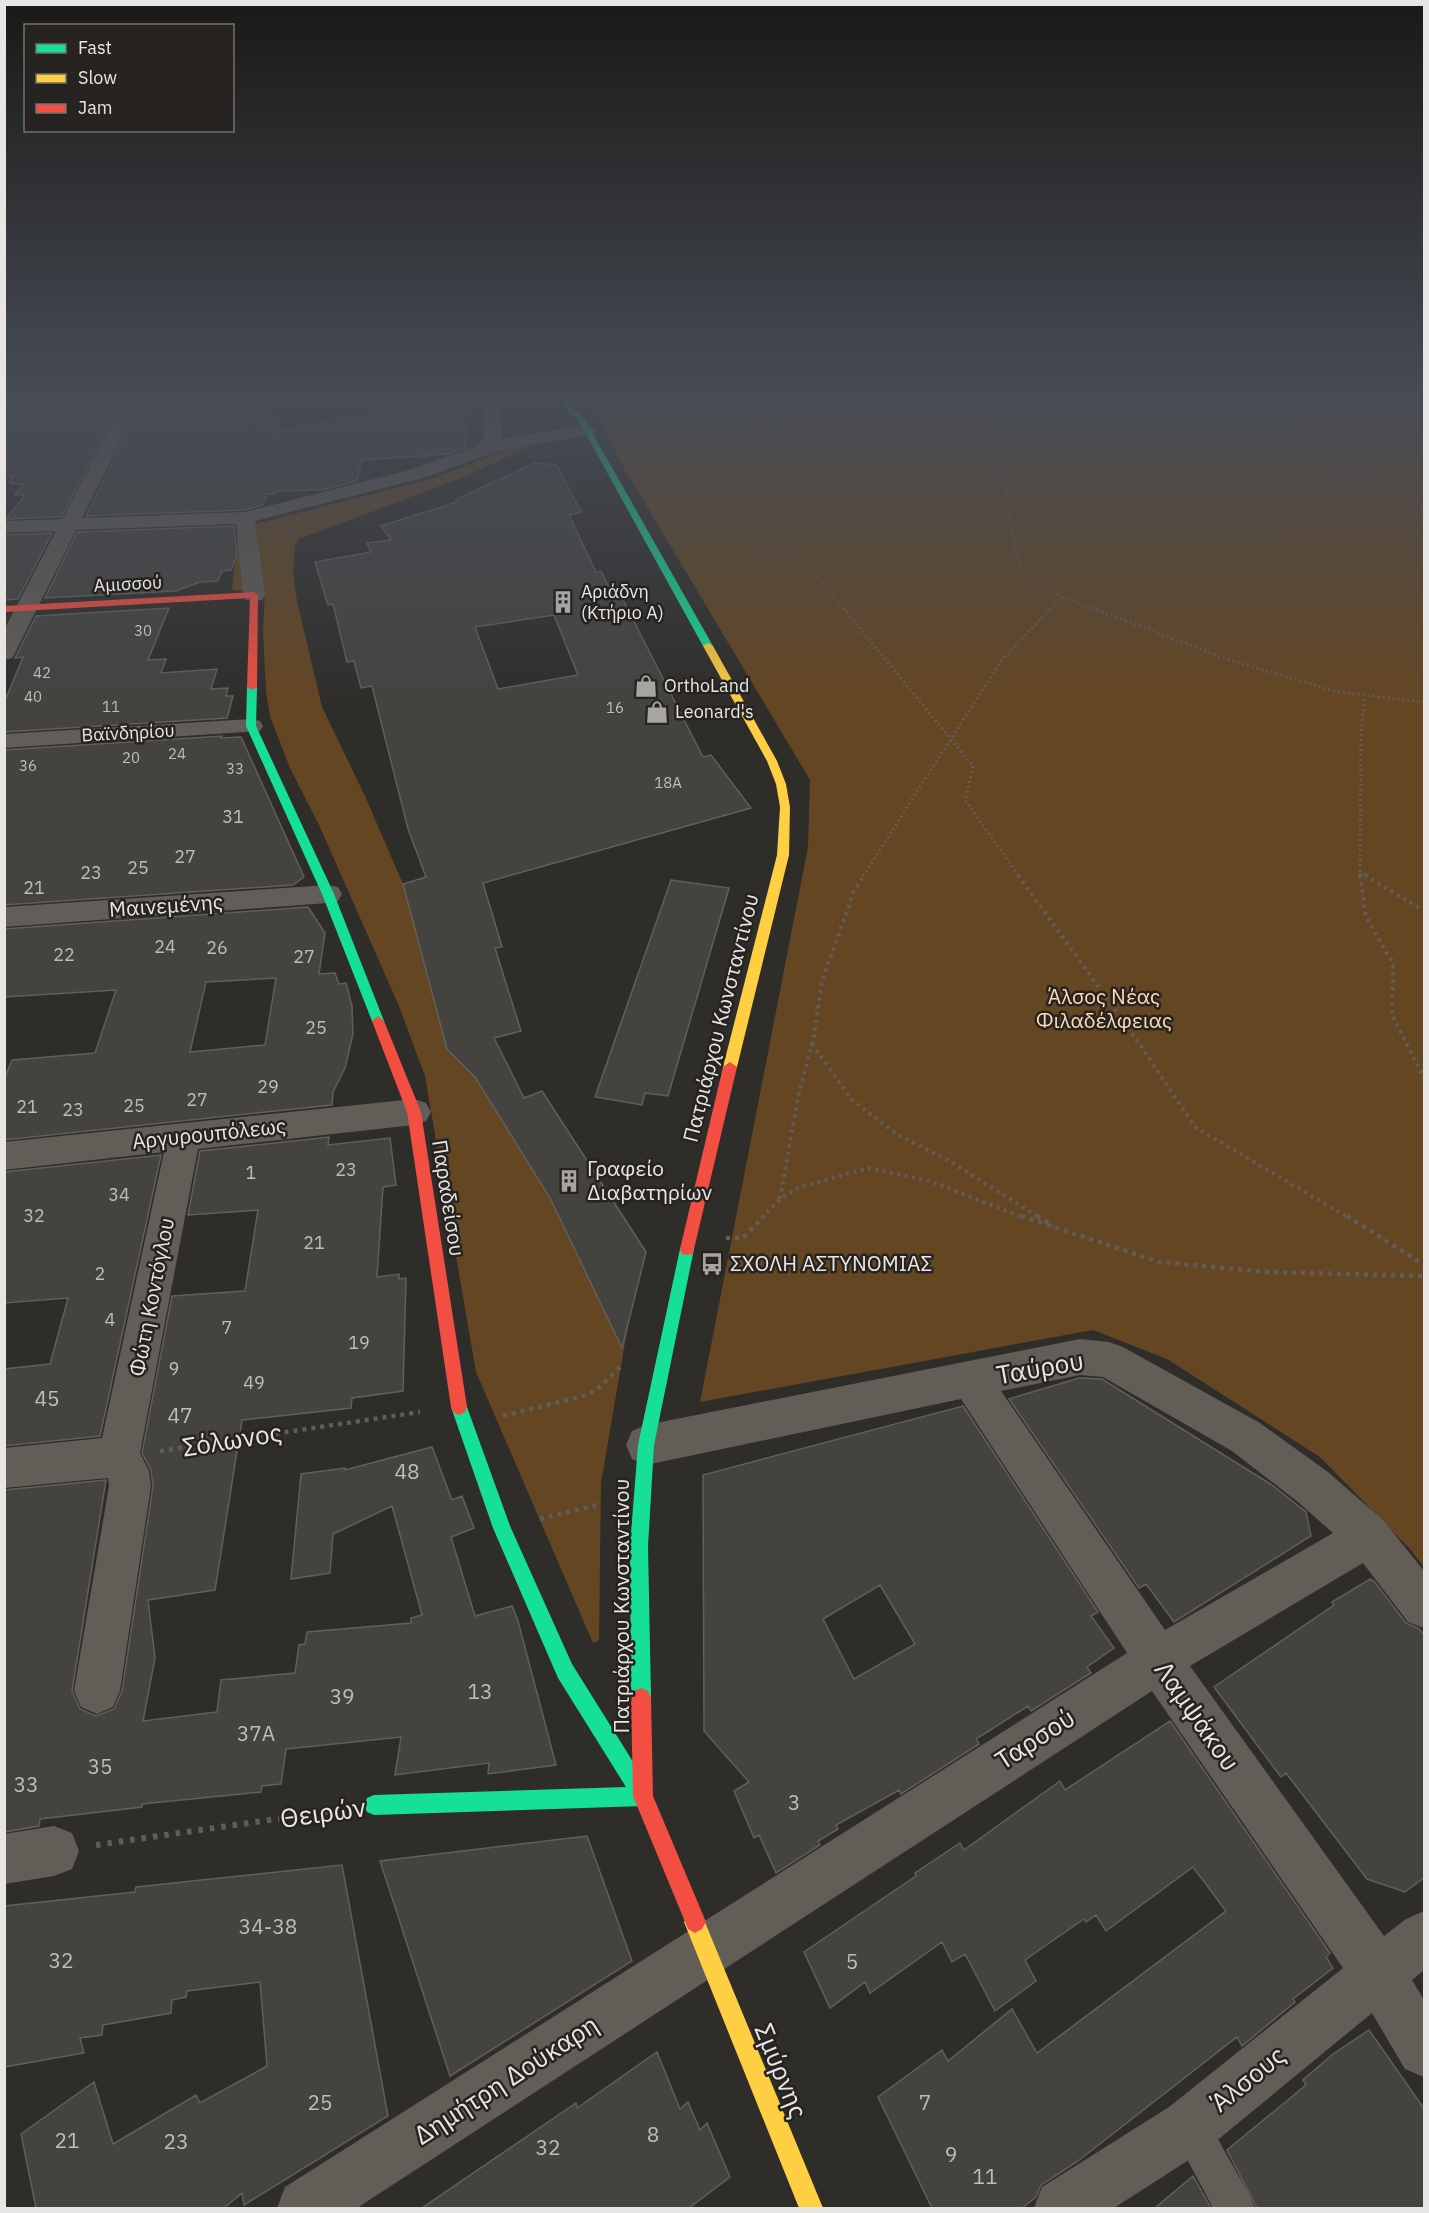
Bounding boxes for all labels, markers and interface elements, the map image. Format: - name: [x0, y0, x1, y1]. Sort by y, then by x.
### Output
- legend: [24, 24, 234, 132]
- text: Fast: [78, 36, 112, 59]
- text: Slow: [78, 66, 117, 89]
- text: Jam: [78, 96, 113, 119]
- street label: Αμισσού: [93, 570, 163, 597]
- place label: Αριάδνη (Κτήριο Α): [581, 580, 664, 624]
- building icon: Αριάδνη (Κτήριο Α): [550, 589, 576, 615]
- house number: 30: [134, 621, 152, 640]
- house number: 42: [33, 663, 51, 682]
- shop icon: OrthoLand: [633, 673, 659, 699]
- place label: OrthoLand: [664, 674, 749, 697]
- house number: 40: [24, 687, 42, 706]
- house number: 11: [102, 697, 120, 716]
- house number: 16: [606, 698, 624, 717]
- shop icon: Leonard's: [644, 699, 670, 725]
- place label: Leonard's: [675, 700, 754, 723]
- street label: Βαϊνδηρίου: [81, 719, 175, 746]
- house number: 24: [168, 744, 186, 763]
- house number: 20: [122, 748, 140, 767]
- house number: 36: [19, 756, 37, 775]
- house number: 33: [226, 759, 244, 778]
- house number: 18Α: [654, 773, 682, 792]
- house number: 31: [222, 805, 244, 828]
- house number: 27: [174, 845, 196, 868]
- house number: 25: [127, 856, 149, 879]
- house number: 23: [80, 861, 102, 884]
- house number: 21: [23, 876, 45, 899]
- street label: Μαινεμένης: [108, 887, 224, 923]
- street label: Πατριάρχου Κωνσταντίνου: [676, 891, 764, 1145]
- house number: 24: [154, 935, 176, 958]
- house number: 26: [206, 936, 228, 959]
- house number: 22: [53, 943, 75, 966]
- house number: 27: [293, 945, 315, 968]
- park label: Άλσος Νέας Φιλαδέλφειας: [1036, 982, 1172, 1034]
- house number: 25: [305, 1016, 327, 1039]
- house number: 29: [257, 1075, 279, 1098]
- house number: 27: [186, 1088, 208, 1111]
- house number: 25: [123, 1094, 145, 1117]
- house number: 21: [16, 1095, 38, 1118]
- house number: 23: [62, 1098, 84, 1121]
- street label: Αργυρουπόλεως: [131, 1111, 287, 1155]
- street label: Παραδείσου: [426, 1138, 472, 1258]
- place label: Γραφείο Διαβατηρίων: [587, 1154, 712, 1206]
- house number: 23: [335, 1158, 357, 1181]
- house number: 1: [246, 1161, 256, 1184]
- building icon: Γραφείο Διαβατηρίων: [556, 1168, 582, 1194]
- house number: 34: [108, 1183, 130, 1206]
- house number: 32: [23, 1204, 45, 1227]
- street label: Φώτη Κοντόγλου: [122, 1215, 180, 1379]
- house number: 21: [303, 1231, 325, 1254]
- place label: ΣΧΟΛΗ ΑΣΤΥΝΟΜΙΑΣ: [730, 1249, 933, 1277]
- bus stop icon: ΣΧΟΛΗ ΑΣΤΥΝΟΜΙΑΣ: [699, 1251, 725, 1277]
- house number: 2: [95, 1262, 105, 1285]
- house number: 4: [105, 1308, 116, 1331]
- house number: 7: [222, 1316, 232, 1339]
- house number: 19: [348, 1331, 370, 1354]
- street label: Ταύρου: [993, 1343, 1086, 1391]
- house number: 9: [169, 1357, 179, 1380]
- house number: 49: [243, 1371, 265, 1394]
- house number: 45: [34, 1384, 60, 1412]
- house number: 47: [167, 1401, 193, 1429]
- street label: Σόλωνος: [180, 1414, 284, 1464]
- house number: 48: [394, 1457, 420, 1485]
- street label: Πατριάρχου Κωνσταντίνου: [607, 1478, 635, 1734]
- street label: Λαμψάκου: [1148, 1654, 1248, 1777]
- house number: 13: [467, 1677, 493, 1705]
- house number: 39: [329, 1682, 355, 1710]
- street label: Ταρσού: [988, 1700, 1081, 1777]
- house number: 37Α: [237, 1719, 275, 1747]
- house number: 35: [87, 1752, 113, 1780]
- house number: 33: [13, 1770, 39, 1798]
- house number: 3: [788, 1788, 800, 1816]
- street label: Θειρών: [278, 1789, 368, 1835]
- house number: 34-38: [239, 1912, 297, 1940]
- house number: 32: [48, 1946, 74, 1974]
- house number: 5: [846, 1947, 858, 1975]
- street label: Δημήτρη Δούκαρη: [406, 2007, 604, 2152]
- street label: Σμύρνης: [748, 2018, 816, 2123]
- street label: Άλσους: [1203, 2038, 1292, 2119]
- house number: 25: [307, 2088, 333, 2116]
- house number: 7: [919, 2088, 931, 2116]
- house number: 8: [647, 2120, 659, 2148]
- house number: 21: [54, 2126, 80, 2154]
- house number: 23: [163, 2127, 189, 2155]
- house number: 32: [535, 2133, 561, 2161]
- house number: 9: [945, 2140, 957, 2168]
- house number: 11: [972, 2162, 998, 2190]

